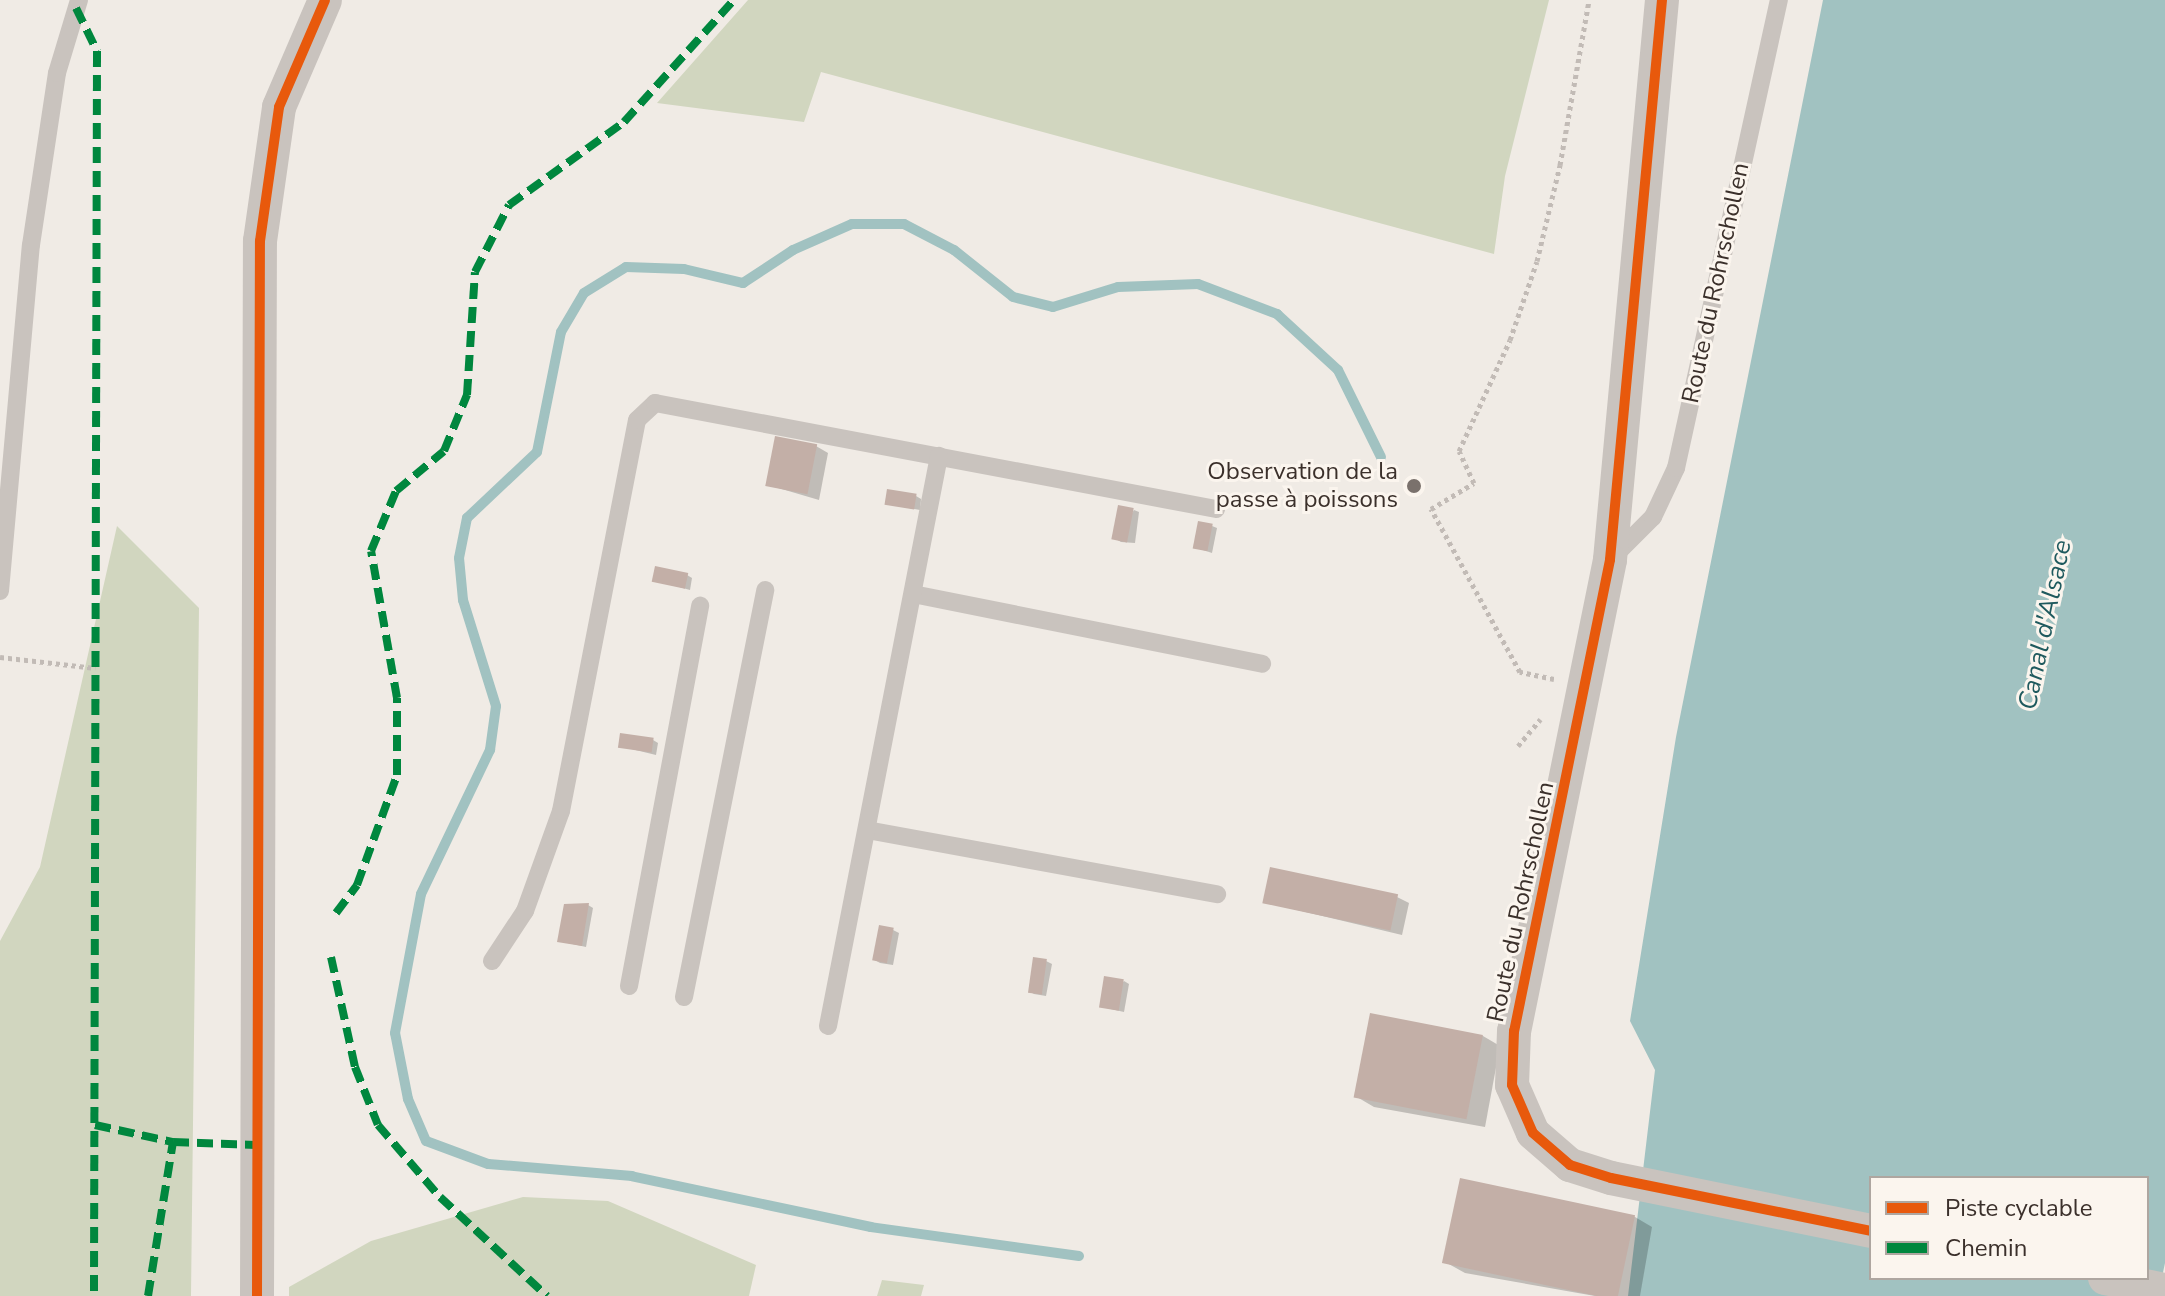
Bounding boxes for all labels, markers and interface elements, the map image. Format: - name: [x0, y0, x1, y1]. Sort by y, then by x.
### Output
- street label: Route du Rohrschollen: [1676, 160, 1756, 406]
- place label: Observation de la passe à poissons: [1207, 458, 1398, 514]
- marker: Observation de la passe à poissons: [1405, 477, 1423, 495]
- water label: Canal d'Alsace: [2012, 537, 2078, 713]
- street label: Route du Rohrschollen: [1481, 779, 1561, 1025]
- legend: [1869, 1176, 2149, 1280]
- text: Piste cyclable: [1945, 1192, 2092, 1224]
- text: Chemin: [1945, 1232, 2027, 1264]

